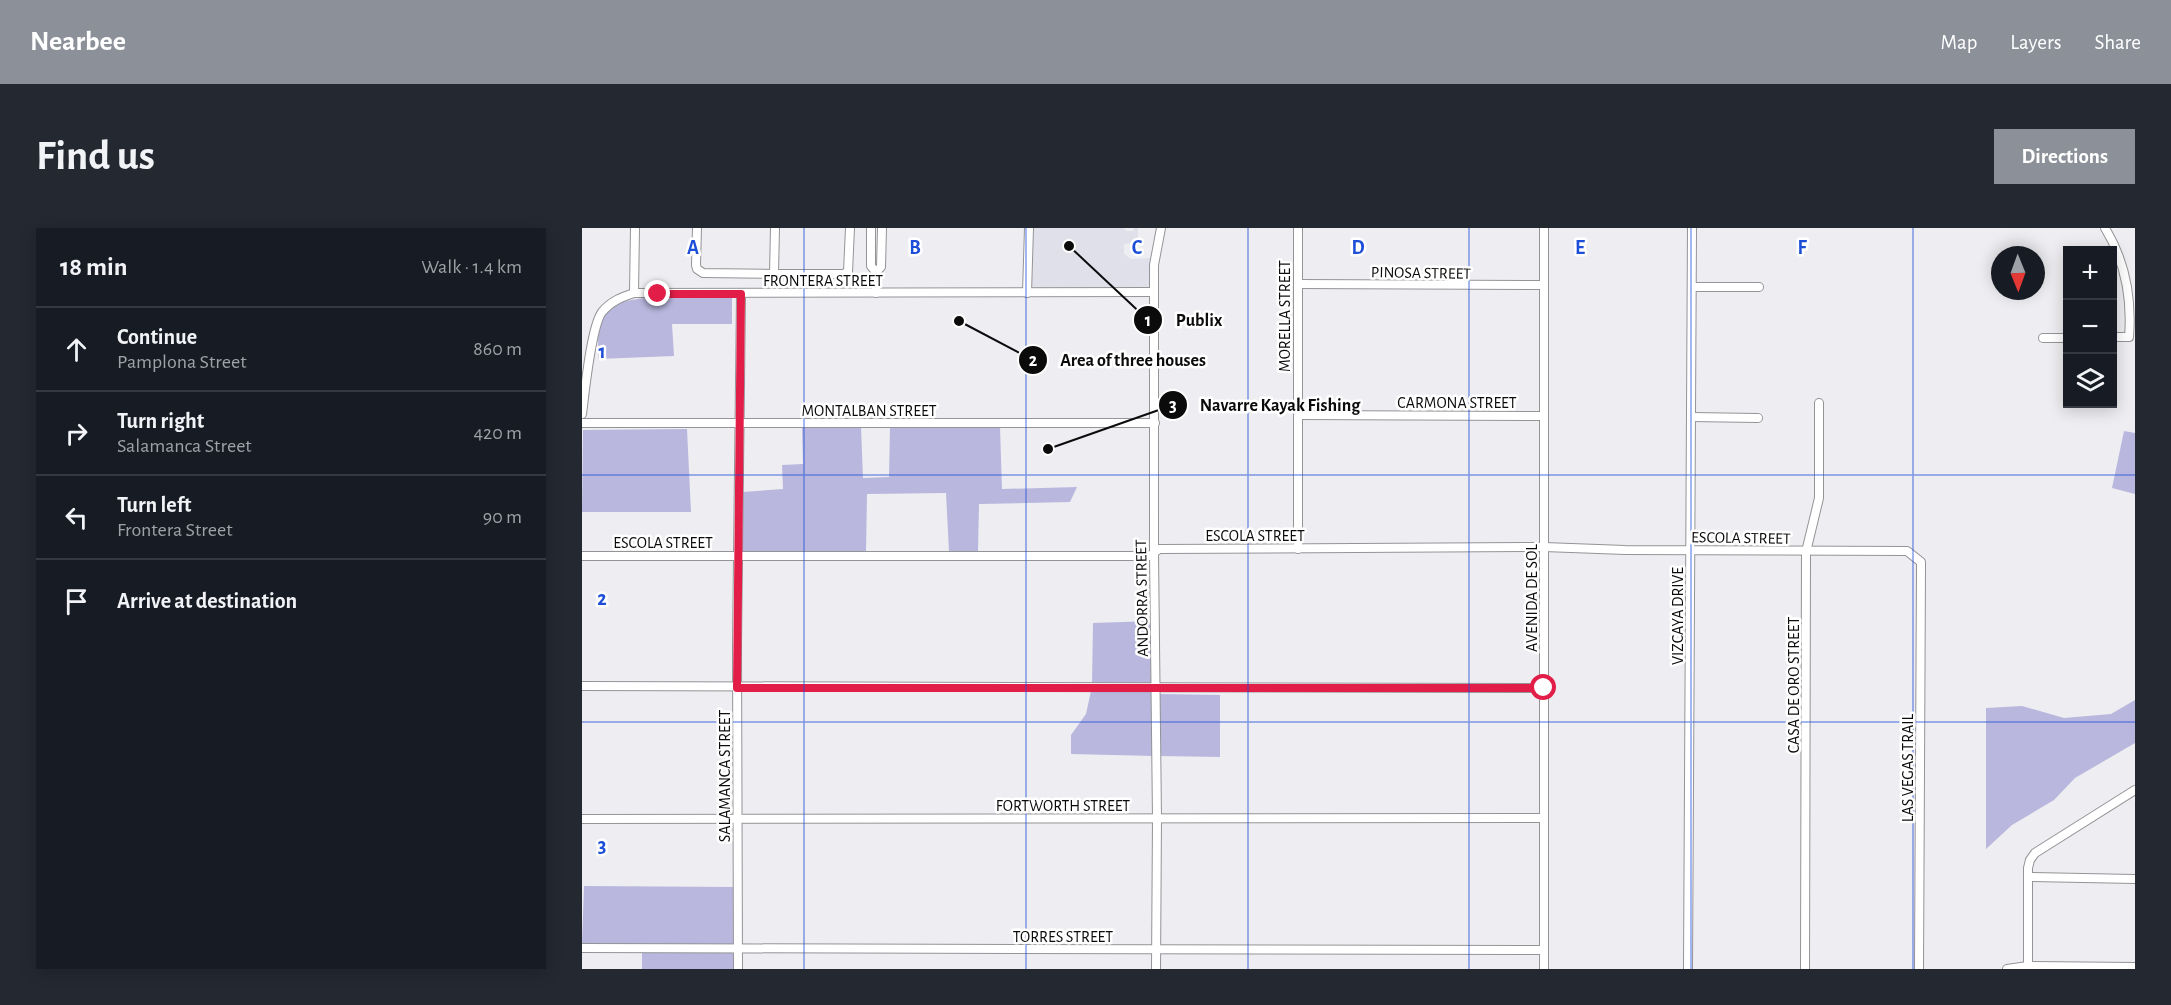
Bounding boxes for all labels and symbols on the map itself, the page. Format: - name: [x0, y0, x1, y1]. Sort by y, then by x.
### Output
- text: A: [687, 238, 699, 258]
- text: B: [909, 238, 921, 258]
- text: C: [1132, 238, 1143, 258]
- text: D: [1351, 238, 1365, 258]
- text: E: [1575, 238, 1585, 258]
- text: F: [1797, 238, 1807, 258]
- north arrow: [1991, 246, 2045, 300]
- street label: MORELLA STREET: [1277, 260, 1293, 372]
- street label: PINOSA STREET: [1371, 264, 1471, 282]
- street label: FRONTERA STREET: [763, 273, 883, 289]
- route end: [644, 280, 670, 306]
- callout: Publix: [1133, 302, 1234, 338]
- text: 1: [1145, 312, 1151, 330]
- text: Publix: [1176, 312, 1223, 330]
- text: 1: [598, 342, 606, 362]
- callout: Area of three houses: [1018, 342, 1218, 378]
- text: 2: [1029, 352, 1038, 370]
- text: Area of three houses: [1060, 352, 1206, 370]
- callout: Navarre Kayak Fishing: [1158, 387, 1373, 423]
- street label: CARMONA STREET: [1397, 395, 1517, 411]
- text: 3: [1169, 397, 1177, 415]
- text: Navarre Kayak Fishing: [1200, 397, 1361, 415]
- street label: MONTALBAN STREET: [801, 403, 937, 419]
- street label: ESCOLA STREET: [1205, 528, 1305, 544]
- street label: ESCOLA STREET: [1691, 529, 1791, 547]
- street label: ESCOLA STREET: [613, 535, 713, 551]
- street label: ANDORRA STREET: [1133, 539, 1151, 657]
- street label: AVENIDA DE SOL: [1524, 544, 1540, 652]
- street label: VIZCAYA DRIVE: [1670, 567, 1686, 665]
- text: 2: [597, 589, 607, 609]
- street label: CASA DE ORO STREET: [1786, 617, 1802, 753]
- route start: [1530, 674, 1556, 700]
- street label: SALAMANCA STREET: [717, 709, 733, 842]
- street label: LAS VEGAS TRAIL: [1900, 713, 1916, 822]
- street label: FORTWORTH STREET: [996, 798, 1130, 814]
- text: 3: [598, 836, 606, 856]
- street label: TORRES STREET: [1013, 929, 1113, 945]

